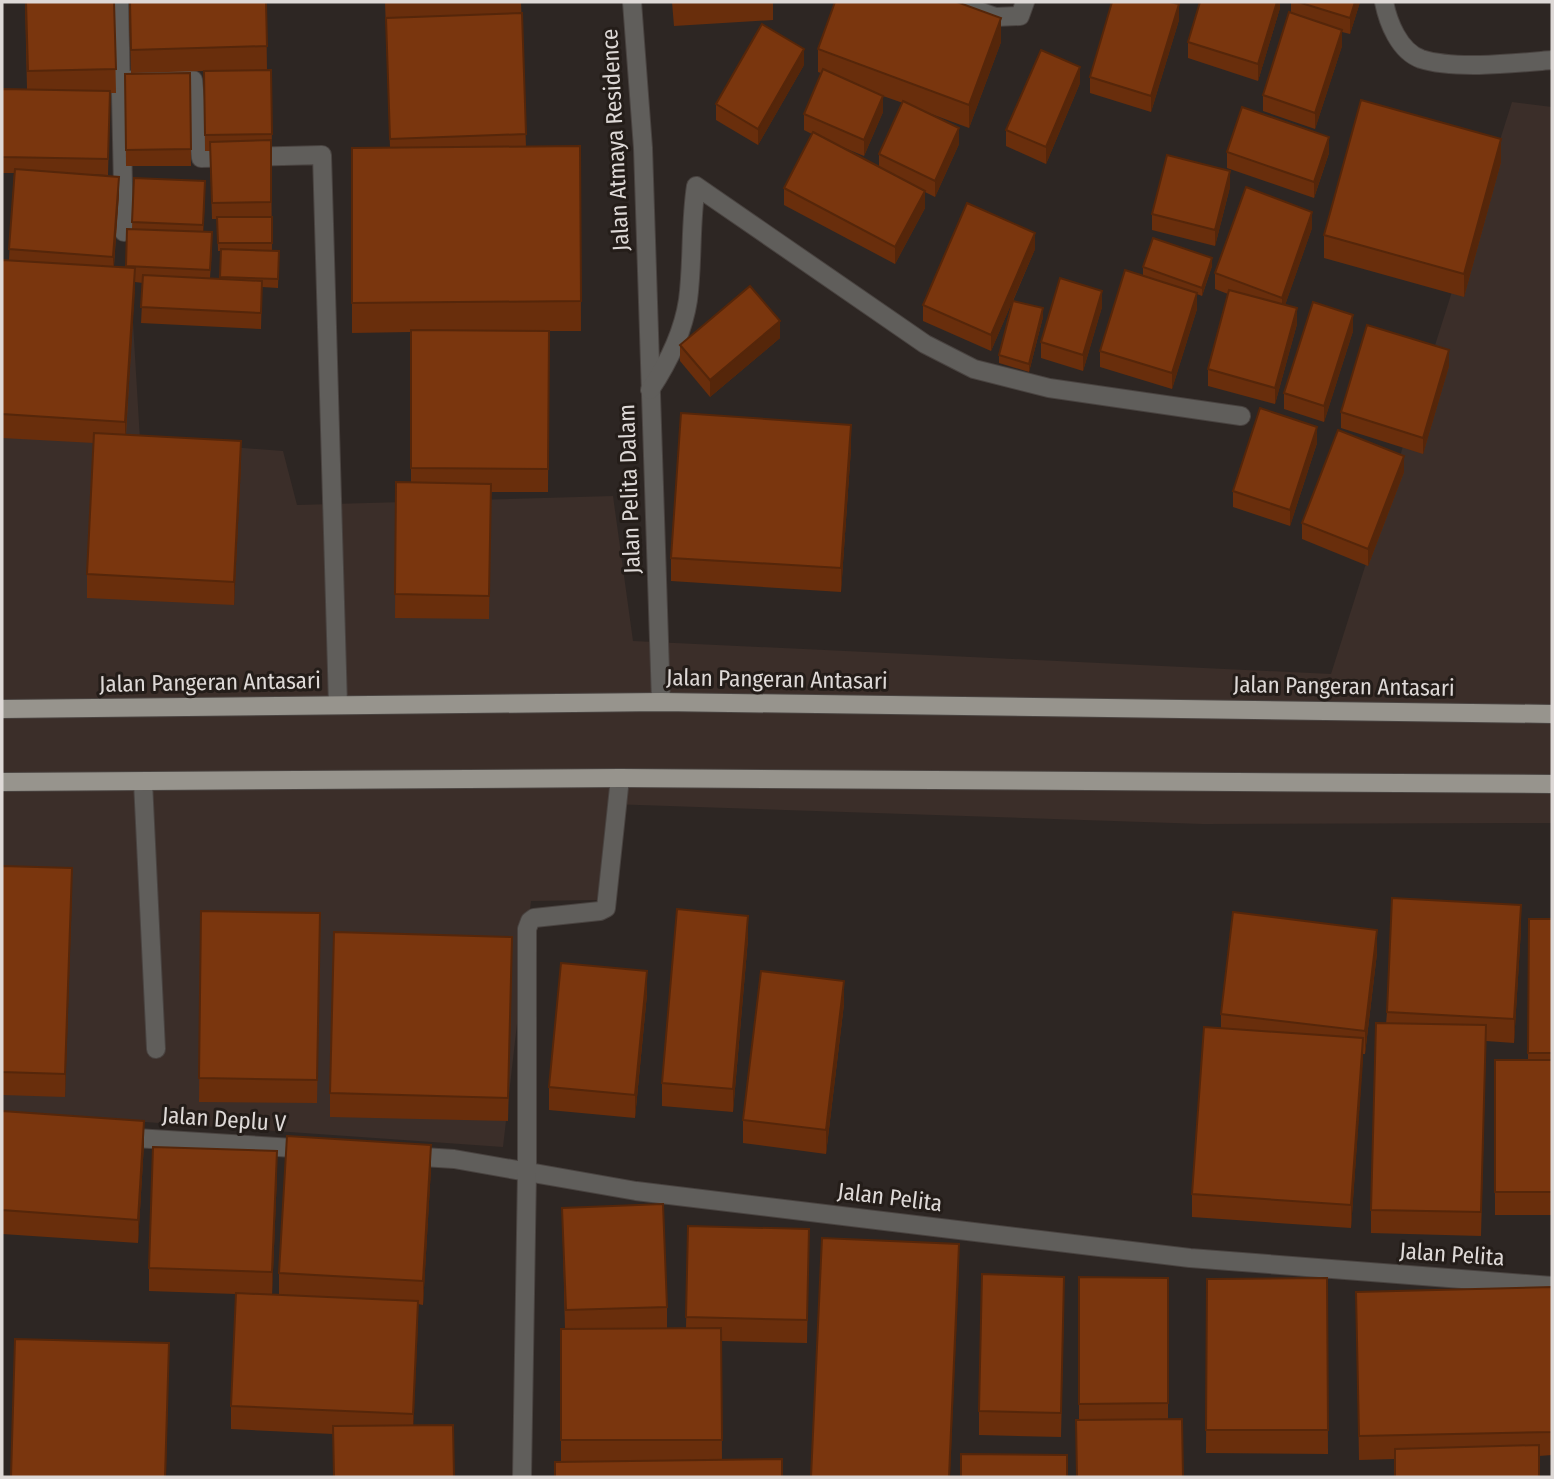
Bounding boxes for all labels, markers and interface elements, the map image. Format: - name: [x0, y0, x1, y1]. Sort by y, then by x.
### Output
- street label: Jalan Atmaya Residence: [595, 28, 635, 252]
- street label: Jalan Pelita Dalam: [612, 404, 646, 574]
- street label: Jalan Pangeran Antasari: [666, 663, 888, 695]
- street label: Jalan Pangeran Antasari: [99, 666, 321, 698]
- street label: Jalan Pangeran Antasari: [1233, 670, 1455, 702]
- street label: Jalan Deplu V: [161, 1101, 287, 1137]
- street label: Jalan Pelita: [836, 1177, 944, 1217]
- street label: Jalan Pelita: [1399, 1236, 1505, 1272]

